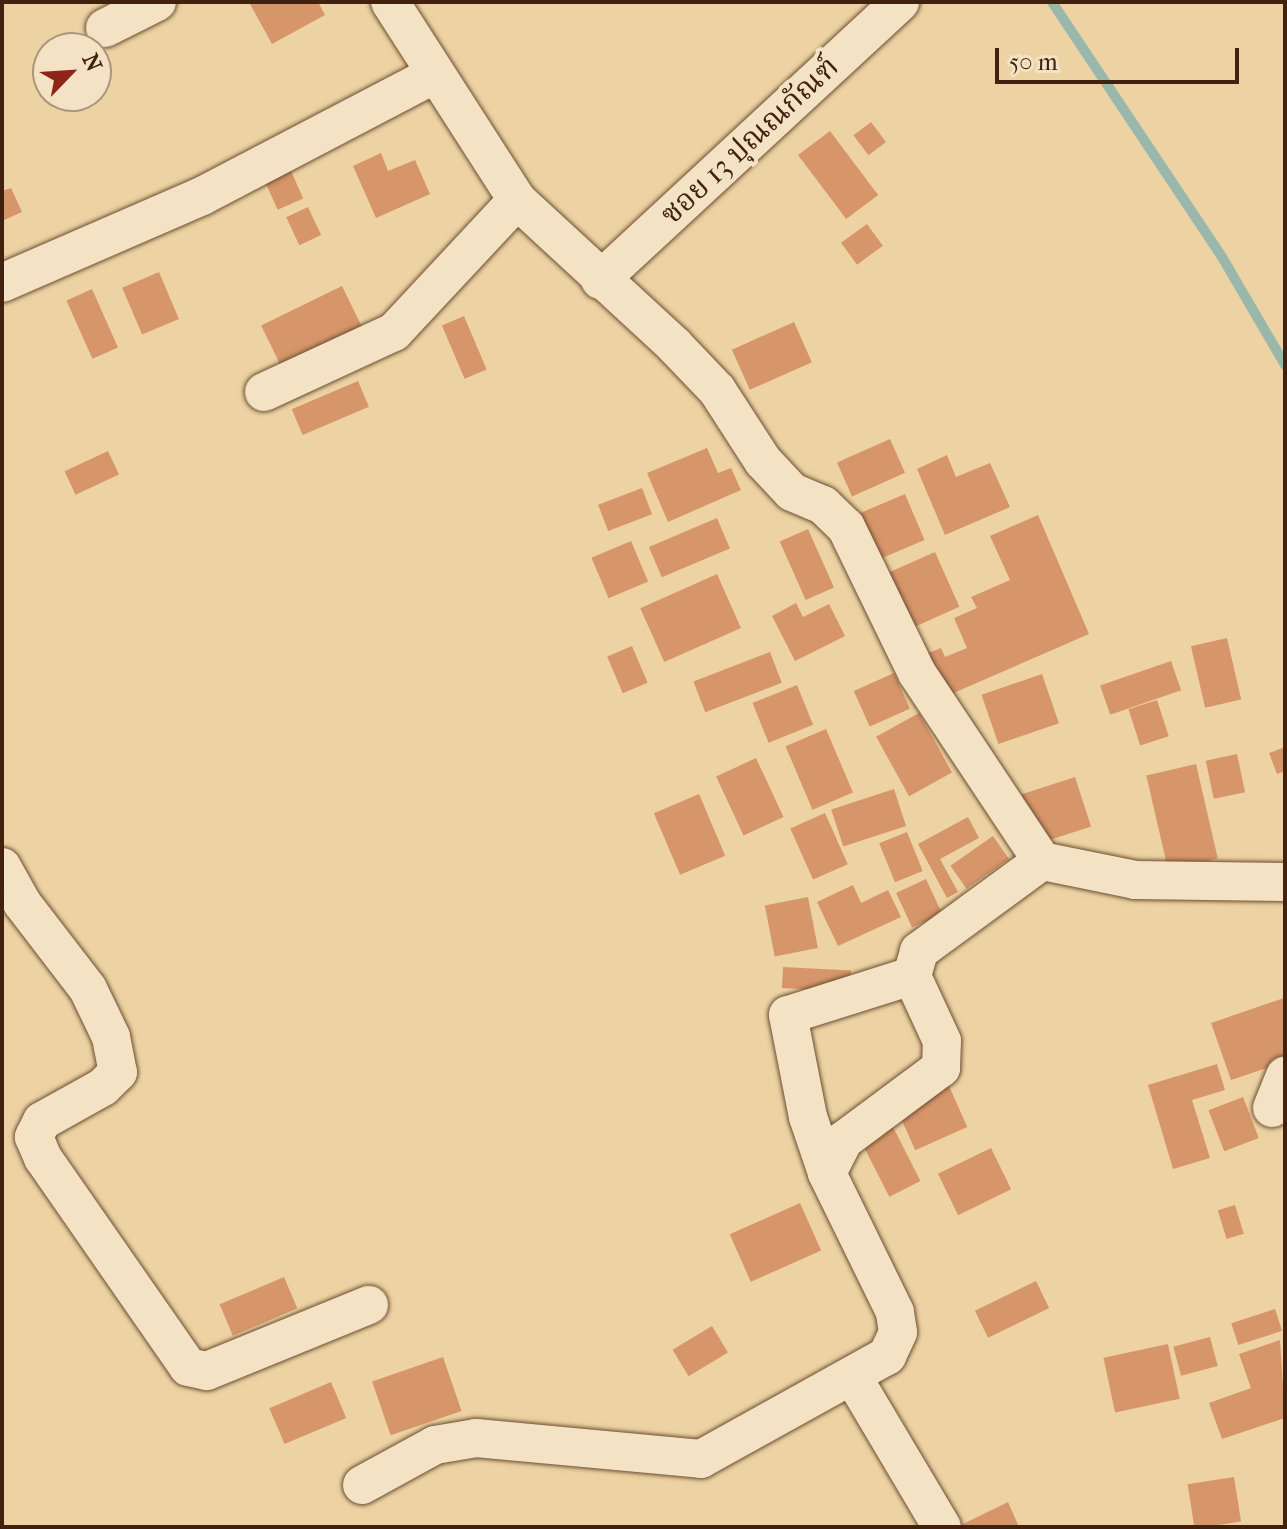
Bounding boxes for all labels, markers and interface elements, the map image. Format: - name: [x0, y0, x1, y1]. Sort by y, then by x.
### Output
- north arrow: [32, 32, 112, 112]
- scale bar: [999, 32, 1243, 82]
- text: 50 m: [1009, 48, 1058, 76]
- street label: ซอย 13 ปุณณกัณฑ์: [654, 49, 846, 233]
- text: N: [77, 50, 107, 76]

